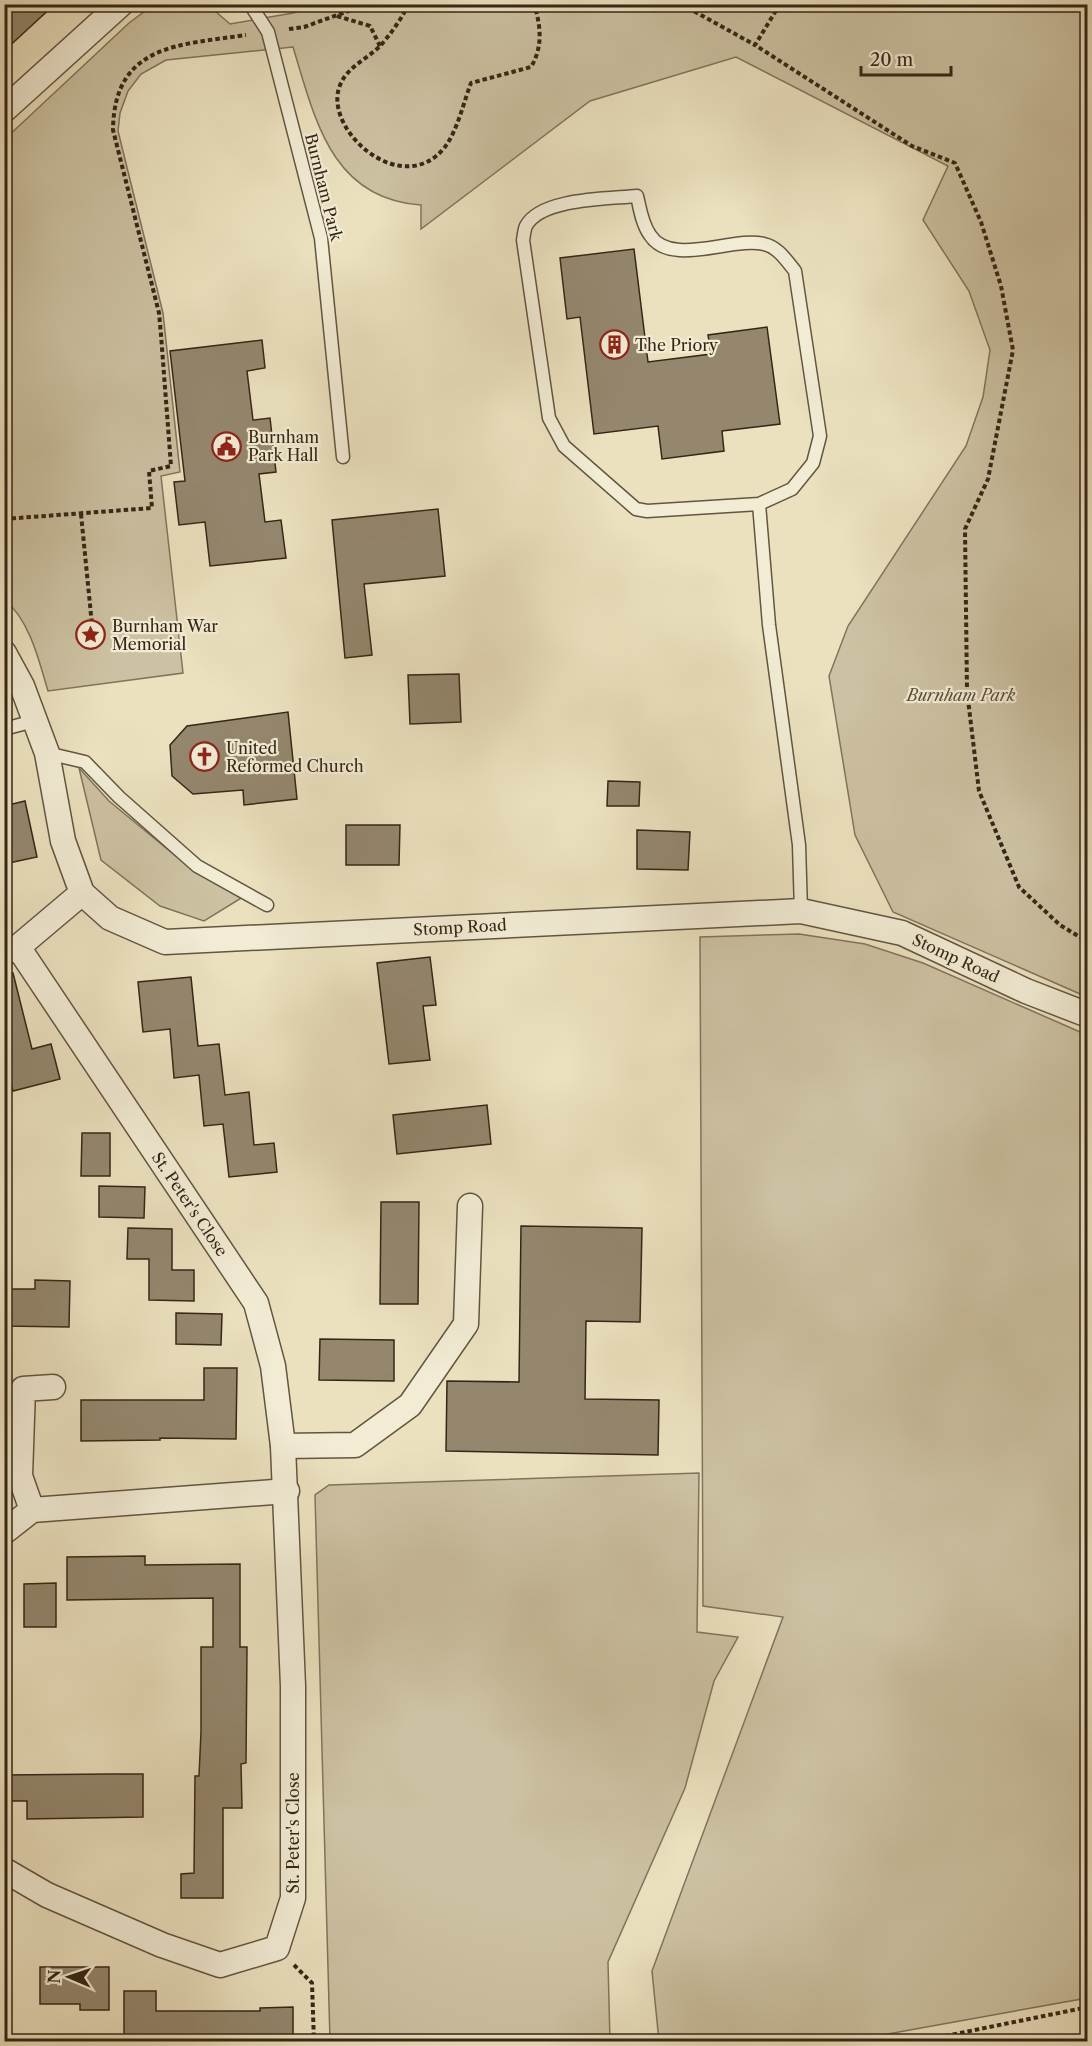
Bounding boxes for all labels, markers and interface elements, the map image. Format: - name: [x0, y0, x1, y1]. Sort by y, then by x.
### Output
- scale bar: [861, 39, 951, 77]
- text: 20 m: [870, 49, 914, 71]
- street label: Burnham Park: [301, 131, 347, 244]
- building icon: The Priory: [598, 329, 630, 361]
- place label: The Priory: [635, 335, 719, 355]
- place label: Burnham Park Hall: [248, 427, 319, 465]
- public building icon: Burnham Park Hall: [211, 430, 243, 462]
- place label: Burnham War Memorial: [112, 616, 218, 654]
- place icon: Burnham War Memorial: [75, 619, 107, 651]
- park label: Burnham Park: [905, 685, 1016, 705]
- place label: United Reformed Church: [226, 738, 364, 776]
- church icon: United Reformed Church: [189, 741, 221, 773]
- street label: Stomp Road: [413, 915, 508, 939]
- street label: Stomp Road: [909, 929, 1003, 987]
- street label: St. Peter's Close: [148, 1148, 232, 1260]
- street label: St. Peter's Close: [283, 1772, 303, 1894]
- north arrow: [39, 1947, 99, 2007]
- text: N: [44, 1969, 64, 1984]

